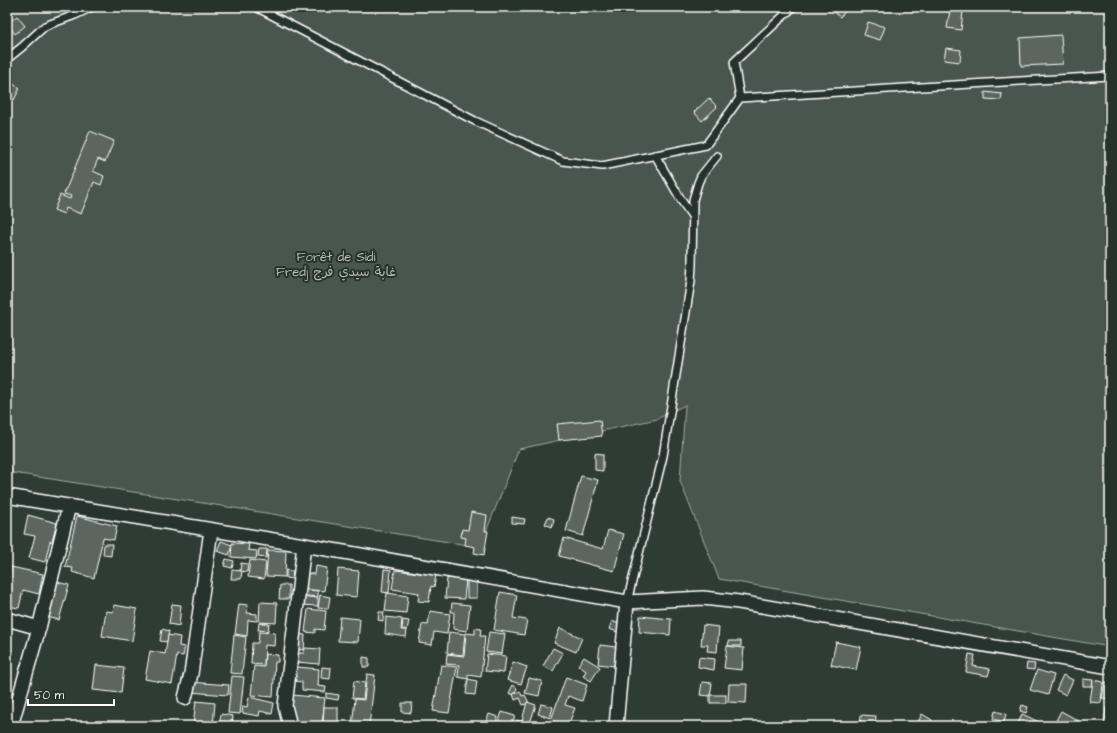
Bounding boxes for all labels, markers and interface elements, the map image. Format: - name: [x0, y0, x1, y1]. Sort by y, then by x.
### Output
- park label: Forêt de Sidi Fredj غابة سيدي فرج: [276, 248, 396, 281]
- scale bar: [28, 681, 114, 707]
- text: 50 m: [34, 687, 65, 704]

